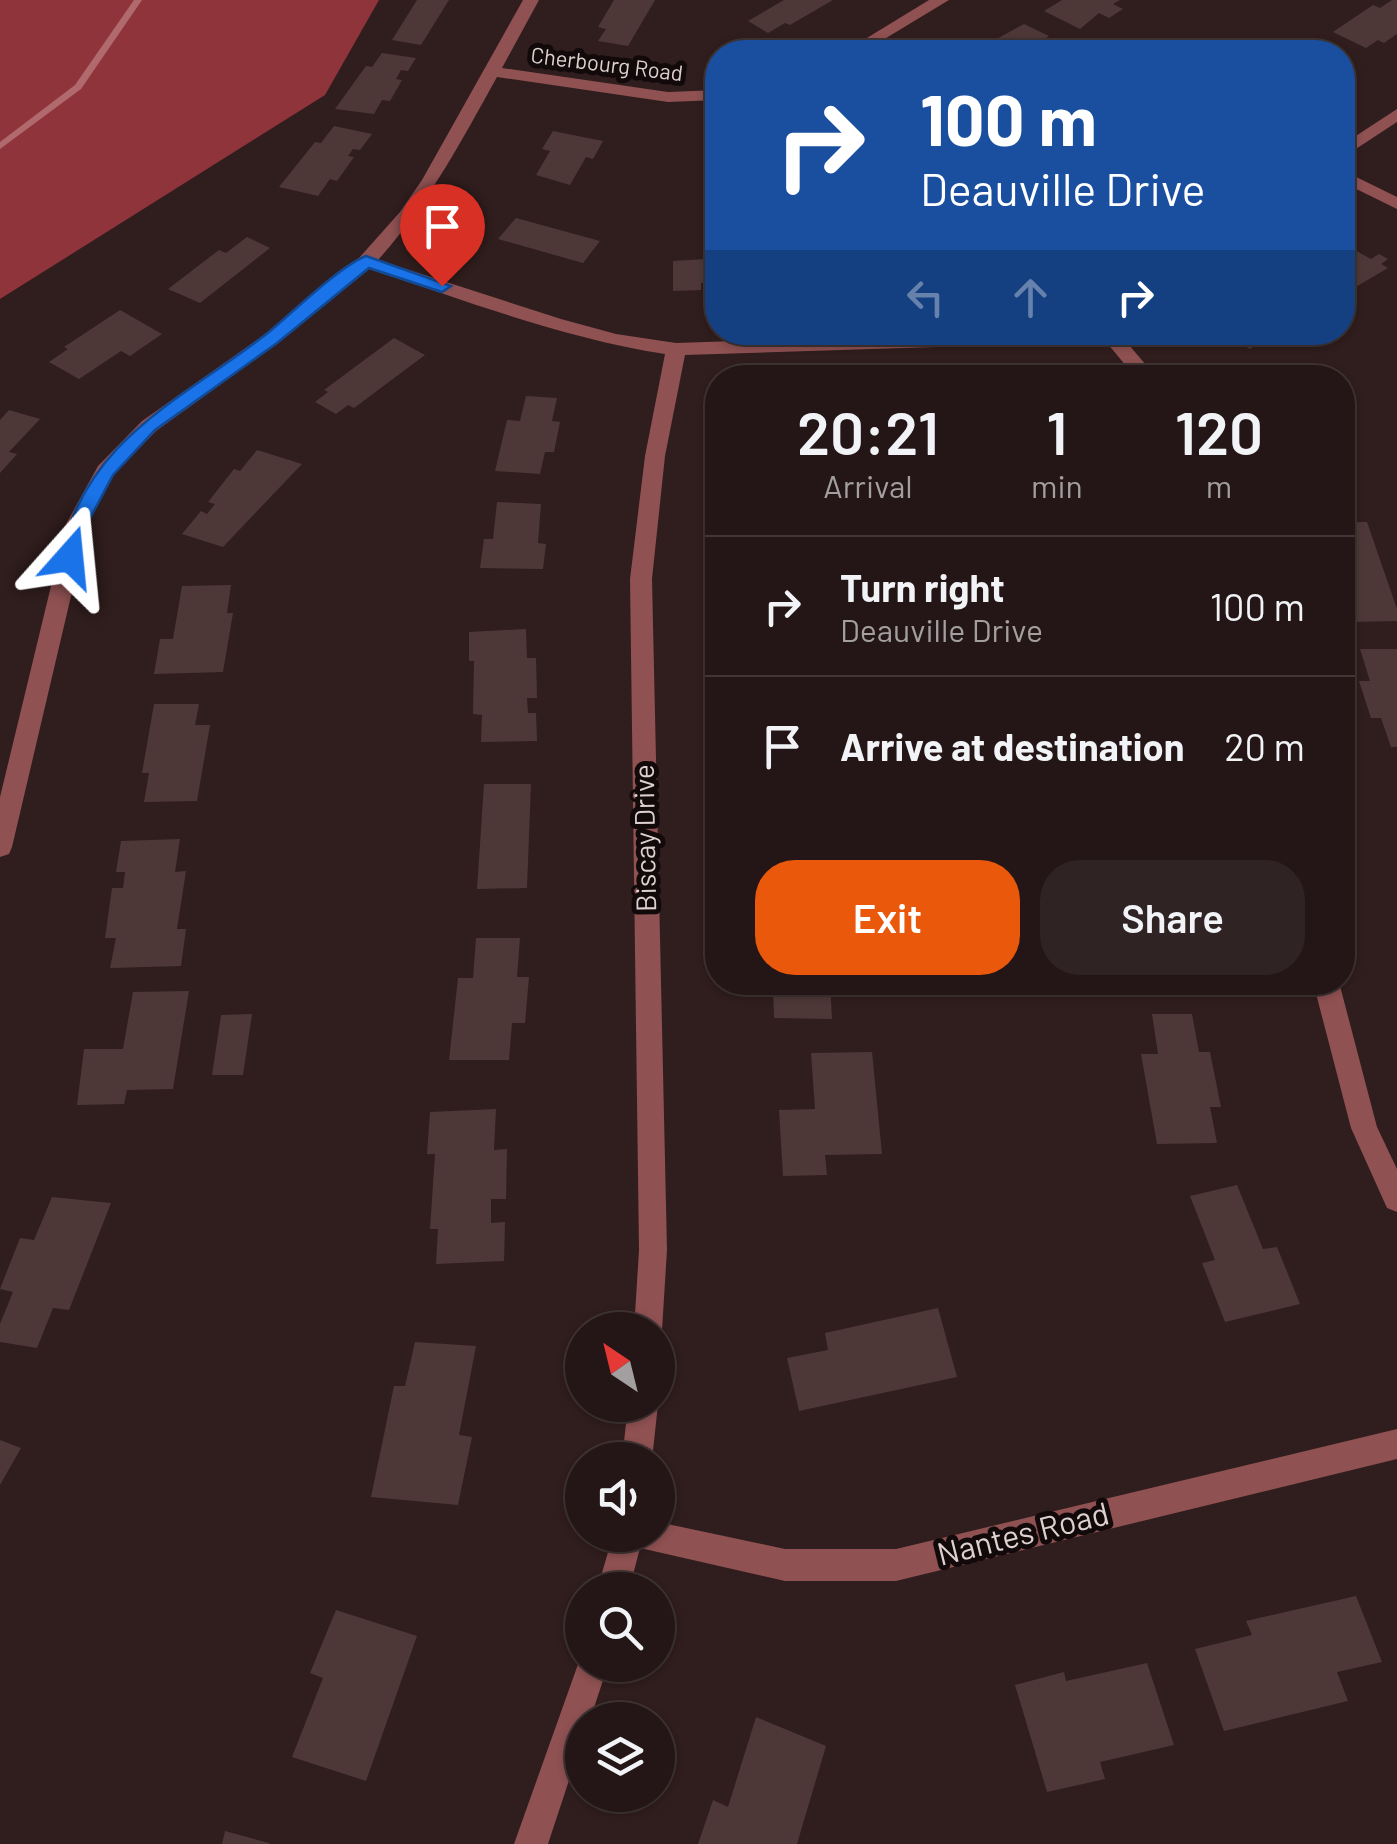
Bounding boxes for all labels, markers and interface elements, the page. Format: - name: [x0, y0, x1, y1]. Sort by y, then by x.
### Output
- street label: Cherbourg Road: [530, 41, 685, 85]
- text: 100 m: [920, 76, 1097, 160]
- icon: right: [755, 80, 885, 210]
- text: Deauville Drive: [920, 161, 1205, 215]
- pin: [400, 184, 485, 287]
- icon: arrive: [415, 199, 470, 254]
- icon: left: [898, 270, 953, 325]
- icon: ahead: [1003, 270, 1058, 325]
- icon: right: [1108, 270, 1163, 325]
- text: 20:21: [797, 395, 939, 467]
- text: 1: [1046, 395, 1067, 467]
- text: 120: [1175, 395, 1263, 467]
- text: Arrival: [823, 466, 913, 504]
- text: min: [1031, 466, 1083, 504]
- text: m: [1206, 466, 1232, 504]
- position arrow: [18, 505, 122, 609]
- text: Turn right: [840, 564, 1005, 610]
- icon: right: [755, 579, 810, 634]
- text: 100 m: [1210, 583, 1305, 629]
- text: Deauville Drive: [840, 610, 1043, 648]
- icon: arrive: [755, 719, 810, 774]
- text: Arrive at destination: [840, 723, 1185, 769]
- text: 20 m: [1224, 723, 1305, 769]
- street label: Biscay Drive: [626, 764, 662, 912]
- button: Exit: [755, 860, 1020, 975]
- button: Share: [1040, 860, 1305, 975]
- north arrow: [565, 1312, 675, 1422]
- map controls: [565, 1312, 675, 1812]
- button: sound: [565, 1442, 675, 1552]
- street label: Nantes Road: [933, 1492, 1112, 1572]
- button: search: [565, 1572, 675, 1682]
- button: layers: [565, 1702, 675, 1812]

